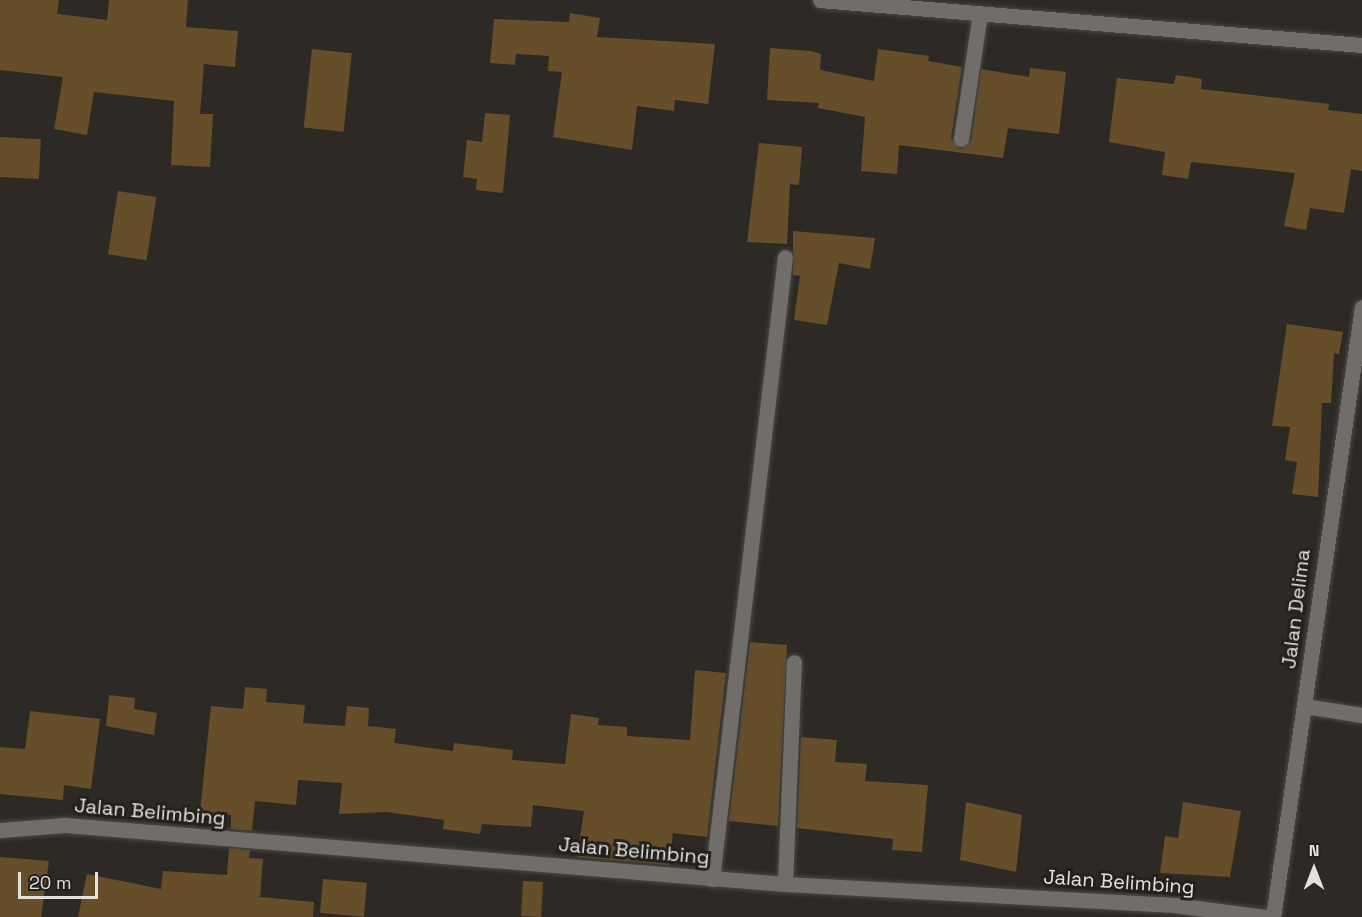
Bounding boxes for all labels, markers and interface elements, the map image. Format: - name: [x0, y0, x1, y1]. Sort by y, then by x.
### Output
- street label: Jalan Delima: [1277, 548, 1315, 670]
- street label: Jalan Belimbing: [73, 793, 227, 831]
- street label: Jalan Belimbing: [557, 832, 711, 870]
- north arrow: [1284, 839, 1344, 899]
- text: N: [1309, 840, 1319, 861]
- scale bar: [21, 860, 100, 898]
- street label: Jalan Belimbing: [1043, 865, 1195, 899]
- text: 20 m: [29, 871, 72, 894]

